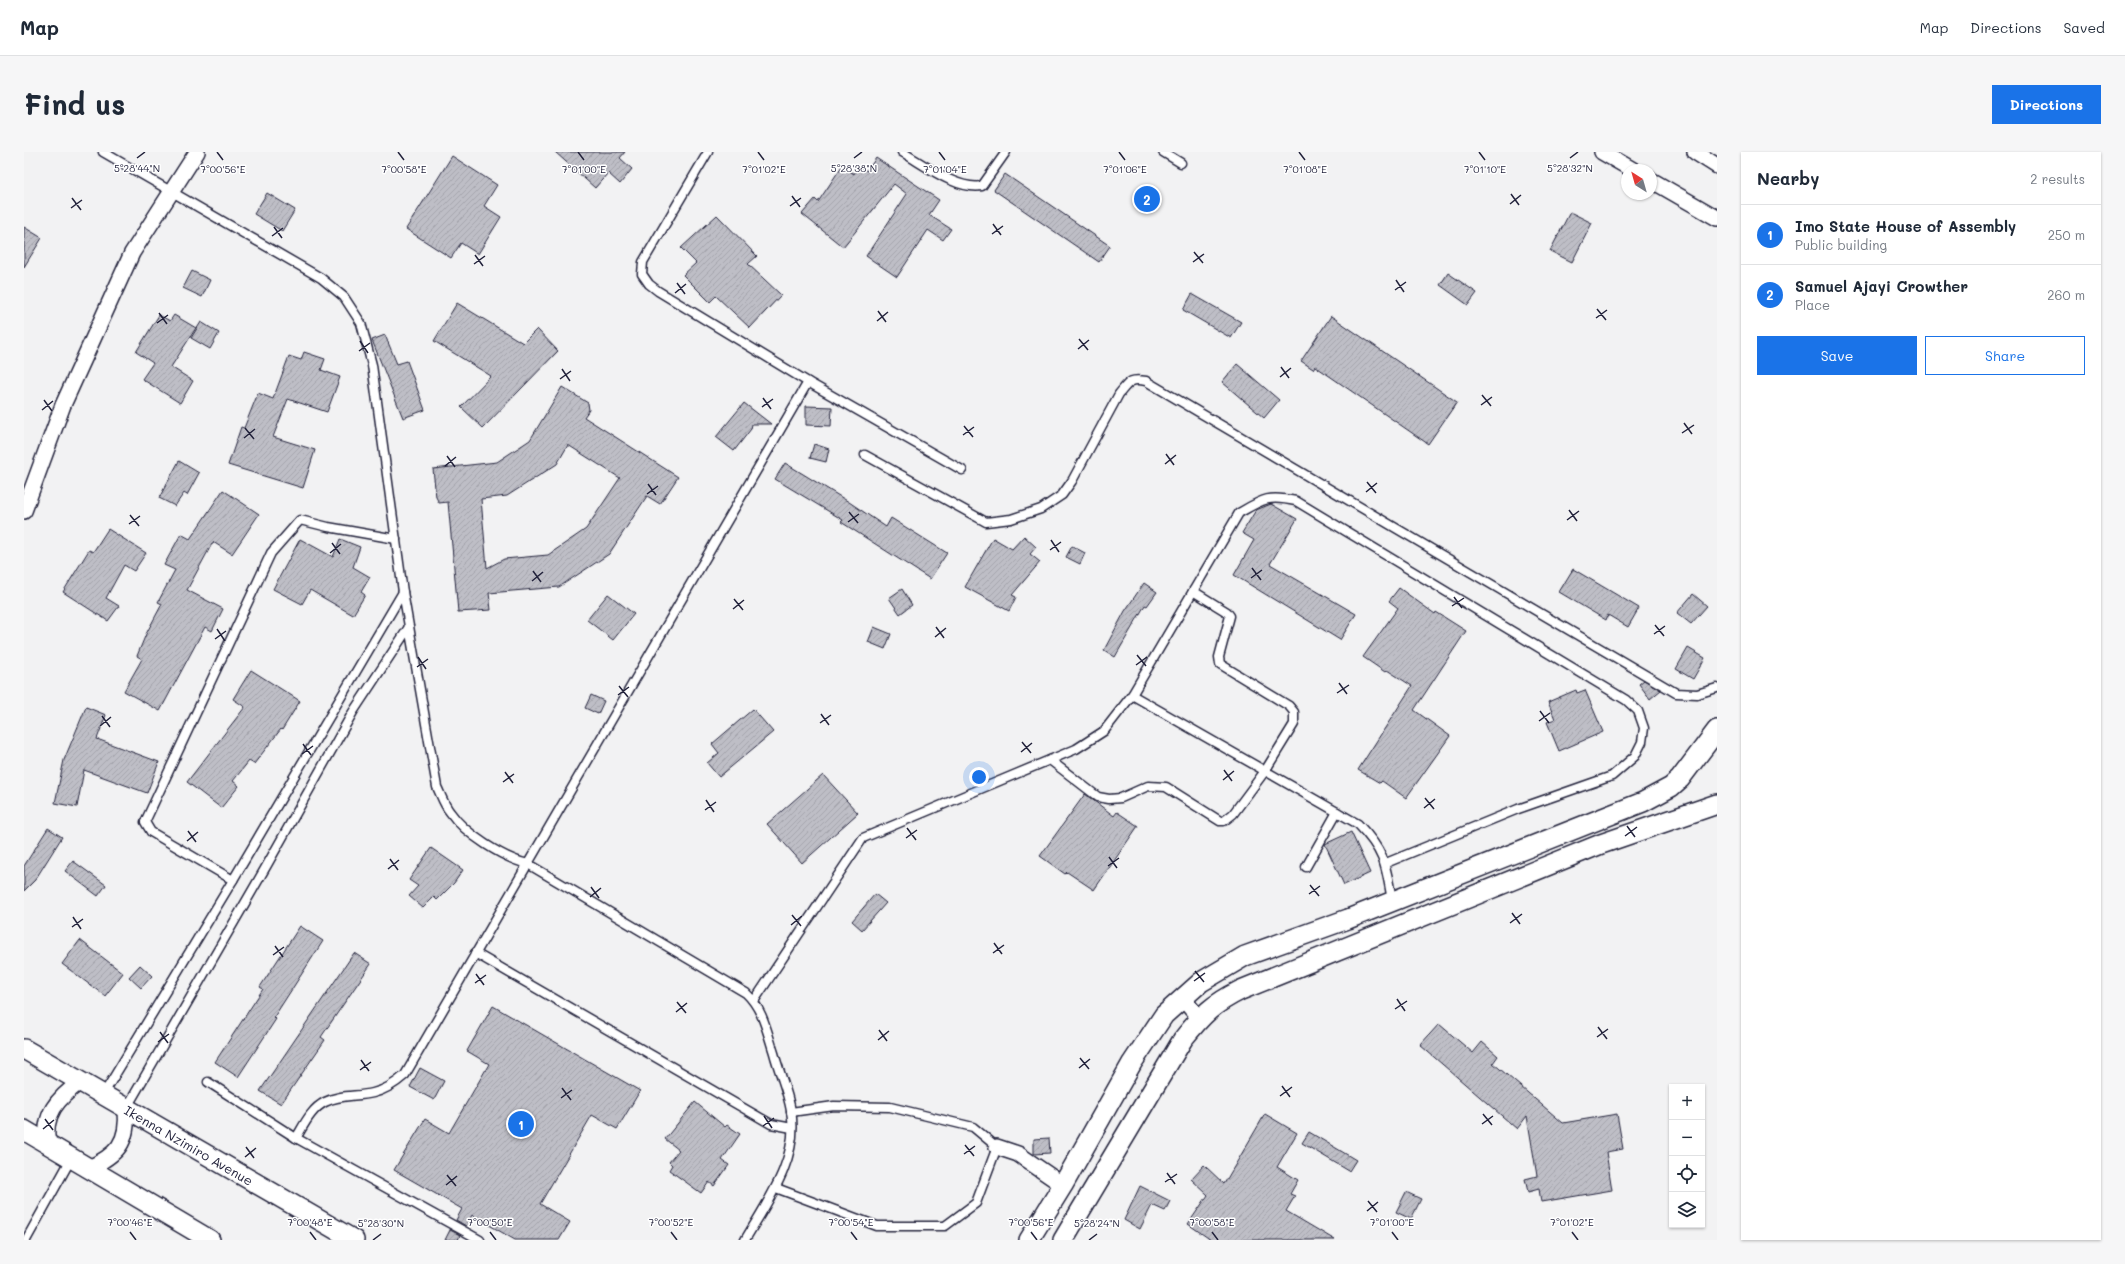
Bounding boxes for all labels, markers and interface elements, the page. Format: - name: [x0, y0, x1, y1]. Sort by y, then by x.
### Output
- text: Map: [20, 15, 59, 40]
- text: Map: [1920, 18, 1948, 37]
- text: Directions: [1970, 18, 2041, 37]
- text: Saved: [2063, 18, 2105, 37]
- button: Directions: [1992, 85, 2101, 124]
- text: Find us: [24, 86, 125, 122]
- text: 5°28'44"N: [114, 161, 160, 175]
- text: 5°28'38"N: [831, 161, 877, 175]
- text: 5°28'32"N: [1547, 161, 1593, 175]
- text: 7°00'56"E: [200, 162, 246, 176]
- text: 7°00'58"E: [381, 162, 427, 176]
- text: 7°01'00"E: [562, 162, 606, 176]
- text: 7°01'02"E: [742, 162, 786, 176]
- text: 7°01'04"E: [923, 162, 967, 176]
- text: 7°01'06"E: [1103, 162, 1147, 176]
- text: 7°01'08"E: [1283, 162, 1327, 176]
- text: 7°01'10"E: [1464, 162, 1506, 176]
- north arrow: [1621, 164, 1657, 200]
- text: Nearby: [1757, 167, 1819, 189]
- text: 2 results: [2030, 170, 2085, 187]
- pin: 2: [1134, 184, 1160, 214]
- text: Imo State House of Assembly: [1795, 216, 2016, 236]
- text: 1: [1767, 226, 1773, 243]
- text: 250 m: [2048, 226, 2085, 243]
- text: Public building: [1795, 236, 1887, 253]
- text: Samuel Ajayi Crowther: [1795, 276, 1968, 296]
- text: 2: [1766, 286, 1774, 303]
- text: 260 m: [2047, 286, 2085, 303]
- text: Place: [1795, 296, 1830, 313]
- button: Save: [1757, 336, 1917, 375]
- button: Share: [1925, 336, 2085, 375]
- your location: [969, 767, 989, 787]
- map controls: [1669, 1084, 1705, 1228]
- button: +: [1669, 1084, 1705, 1120]
- street label: Ikenna Nzimiro Avenue: [122, 1101, 256, 1189]
- pin: 1: [508, 1109, 534, 1139]
- button: −: [1669, 1120, 1705, 1156]
- button: locate: [1669, 1156, 1705, 1192]
- button: layers: [1669, 1192, 1705, 1228]
- text: 7°00'46"E: [107, 1215, 153, 1229]
- text: 7°00'48"E: [287, 1215, 333, 1229]
- text: 7°00'50"E: [467, 1215, 513, 1229]
- text: 7°00'52"E: [649, 1215, 694, 1229]
- text: 7°00'54"E: [829, 1215, 874, 1229]
- text: 7°00'56"E: [1008, 1215, 1054, 1229]
- text: 7°00'58"E: [1189, 1215, 1235, 1229]
- text: 7°01'00"E: [1370, 1215, 1414, 1229]
- text: 7°01'02"E: [1550, 1215, 1594, 1229]
- text: 5°28'30"N: [358, 1216, 404, 1230]
- text: 5°28'24"N: [1074, 1216, 1120, 1230]

